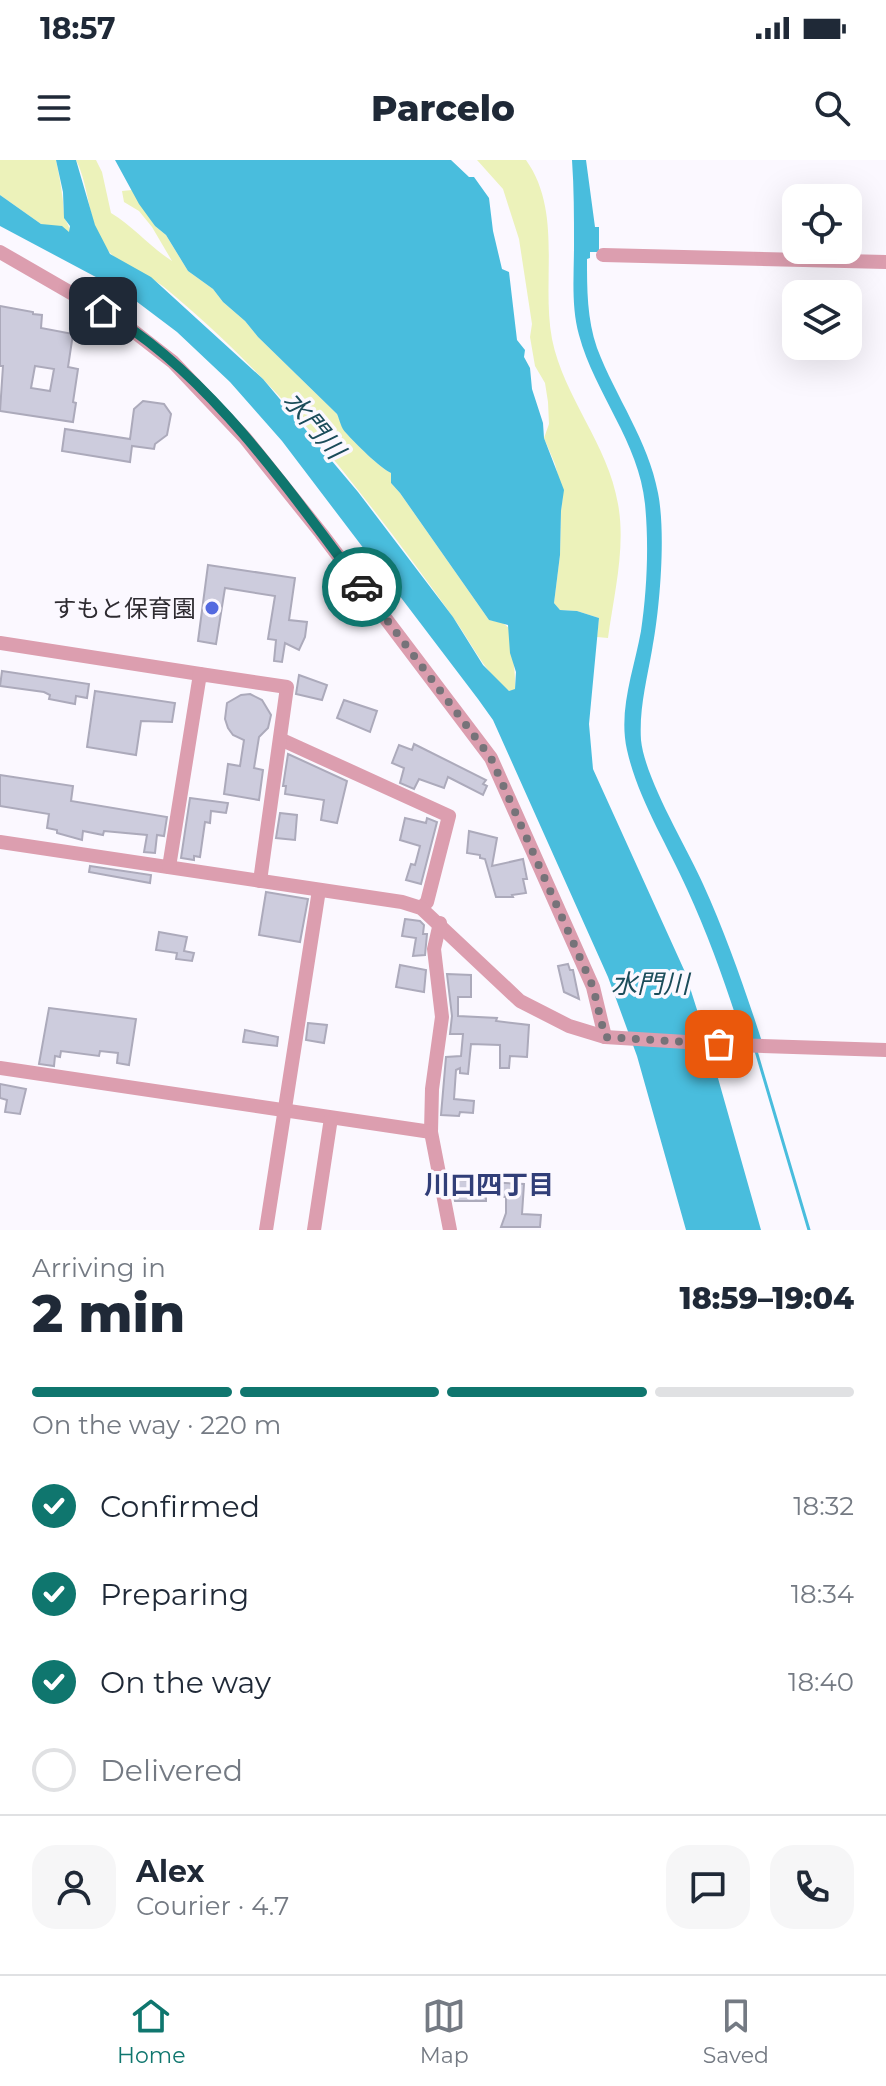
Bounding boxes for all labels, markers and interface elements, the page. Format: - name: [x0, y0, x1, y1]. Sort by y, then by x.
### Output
- text: 18:57: [40, 10, 116, 47]
- icon: menu: [32, 86, 76, 130]
- text: Parcelo: [371, 86, 515, 130]
- icon: search: [810, 86, 854, 130]
- map controls: [782, 184, 862, 360]
- button: locate: [782, 184, 862, 264]
- pin: [69, 277, 137, 345]
- button: layers: [782, 280, 862, 360]
- icon: home: [81, 289, 125, 333]
- water label: 水門川: [277, 385, 353, 467]
- courier: [322, 547, 402, 627]
- icon: car: [340, 565, 384, 609]
- place label: すもと保育園: [52, 594, 196, 623]
- marker: すもと保育園: [203, 599, 221, 617]
- water label: 水門川: [611, 968, 692, 1000]
- pin: [685, 1010, 753, 1078]
- icon: bag: [697, 1022, 741, 1066]
- district label: 川口四丁目: [424, 1169, 554, 1201]
- text: Arriving in: [32, 1252, 166, 1284]
- text: 18:59–19:04: [680, 1280, 854, 1317]
- text: 2 min: [32, 1282, 185, 1345]
- text: On the way · 220 m: [32, 1409, 281, 1441]
- icon: check: [32, 1484, 76, 1528]
- text: Confirmed: [100, 1488, 260, 1525]
- text: 18:32: [793, 1490, 854, 1522]
- icon: check: [32, 1572, 76, 1616]
- text: Preparing: [100, 1576, 249, 1613]
- text: 18:34: [791, 1578, 854, 1610]
- icon: check: [32, 1660, 76, 1704]
- text: On the way: [100, 1664, 271, 1701]
- text: 18:40: [788, 1666, 854, 1698]
- text: Delivered: [100, 1752, 243, 1789]
- button: person: [32, 1845, 116, 1929]
- button: chat: [666, 1845, 750, 1929]
- button: phone: [770, 1845, 854, 1929]
- text: Alex: [136, 1853, 204, 1890]
- text: Courier · 4.7: [136, 1890, 289, 1922]
- tab: Home: [117, 1994, 185, 2069]
- tab: Map: [420, 1994, 469, 2069]
- tab: Saved: [703, 1994, 769, 2069]

